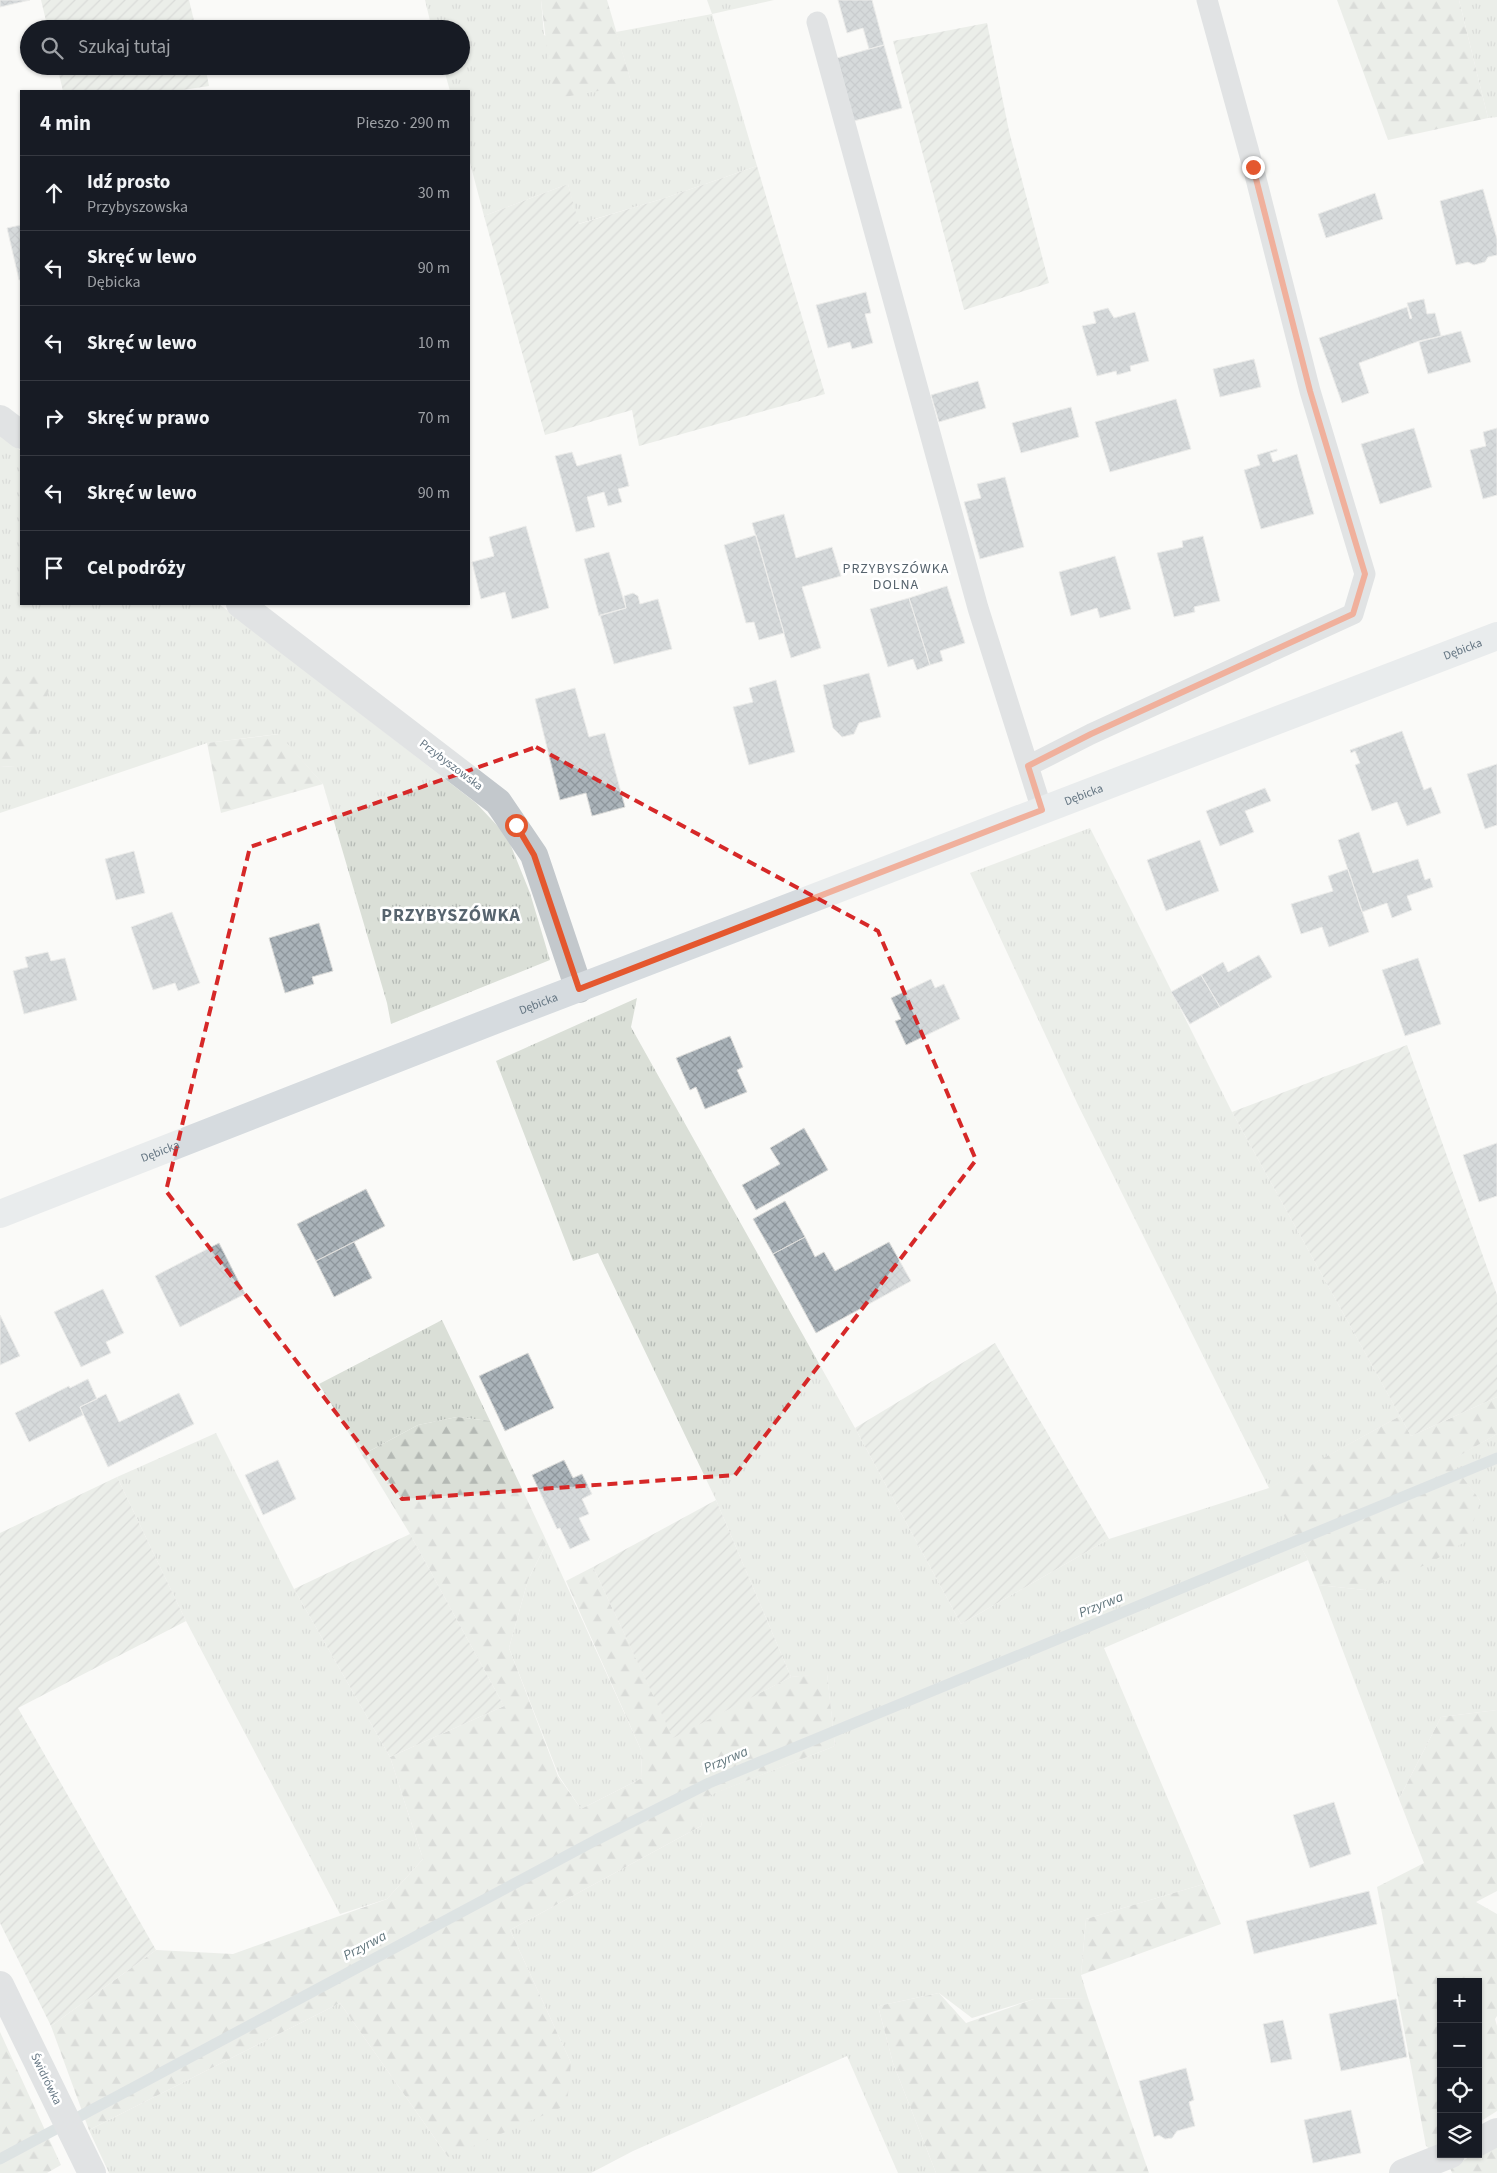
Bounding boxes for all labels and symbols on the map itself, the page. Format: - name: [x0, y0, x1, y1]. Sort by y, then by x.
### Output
- route end: [1242, 156, 1265, 179]
- district label: PRZYBYSZÓWKA DOLNA: [843, 559, 949, 595]
- street label: Dębicka: [1441, 634, 1485, 664]
- street label: Przybyszowska: [416, 735, 486, 795]
- street label: Dębicka: [1062, 779, 1105, 810]
- route start: [505, 814, 528, 837]
- district label: PRZYBYSZÓWKA: [381, 903, 521, 928]
- street label: Dębicka: [516, 988, 560, 1019]
- street label: Dębicka: [138, 1136, 182, 1167]
- water label: Przyrwa: [1076, 1587, 1127, 1623]
- water label: Przyrwa: [701, 1742, 752, 1778]
- water label: Przyrwa: [340, 1926, 391, 1966]
- street label: Świdrówka: [26, 2050, 66, 2108]

